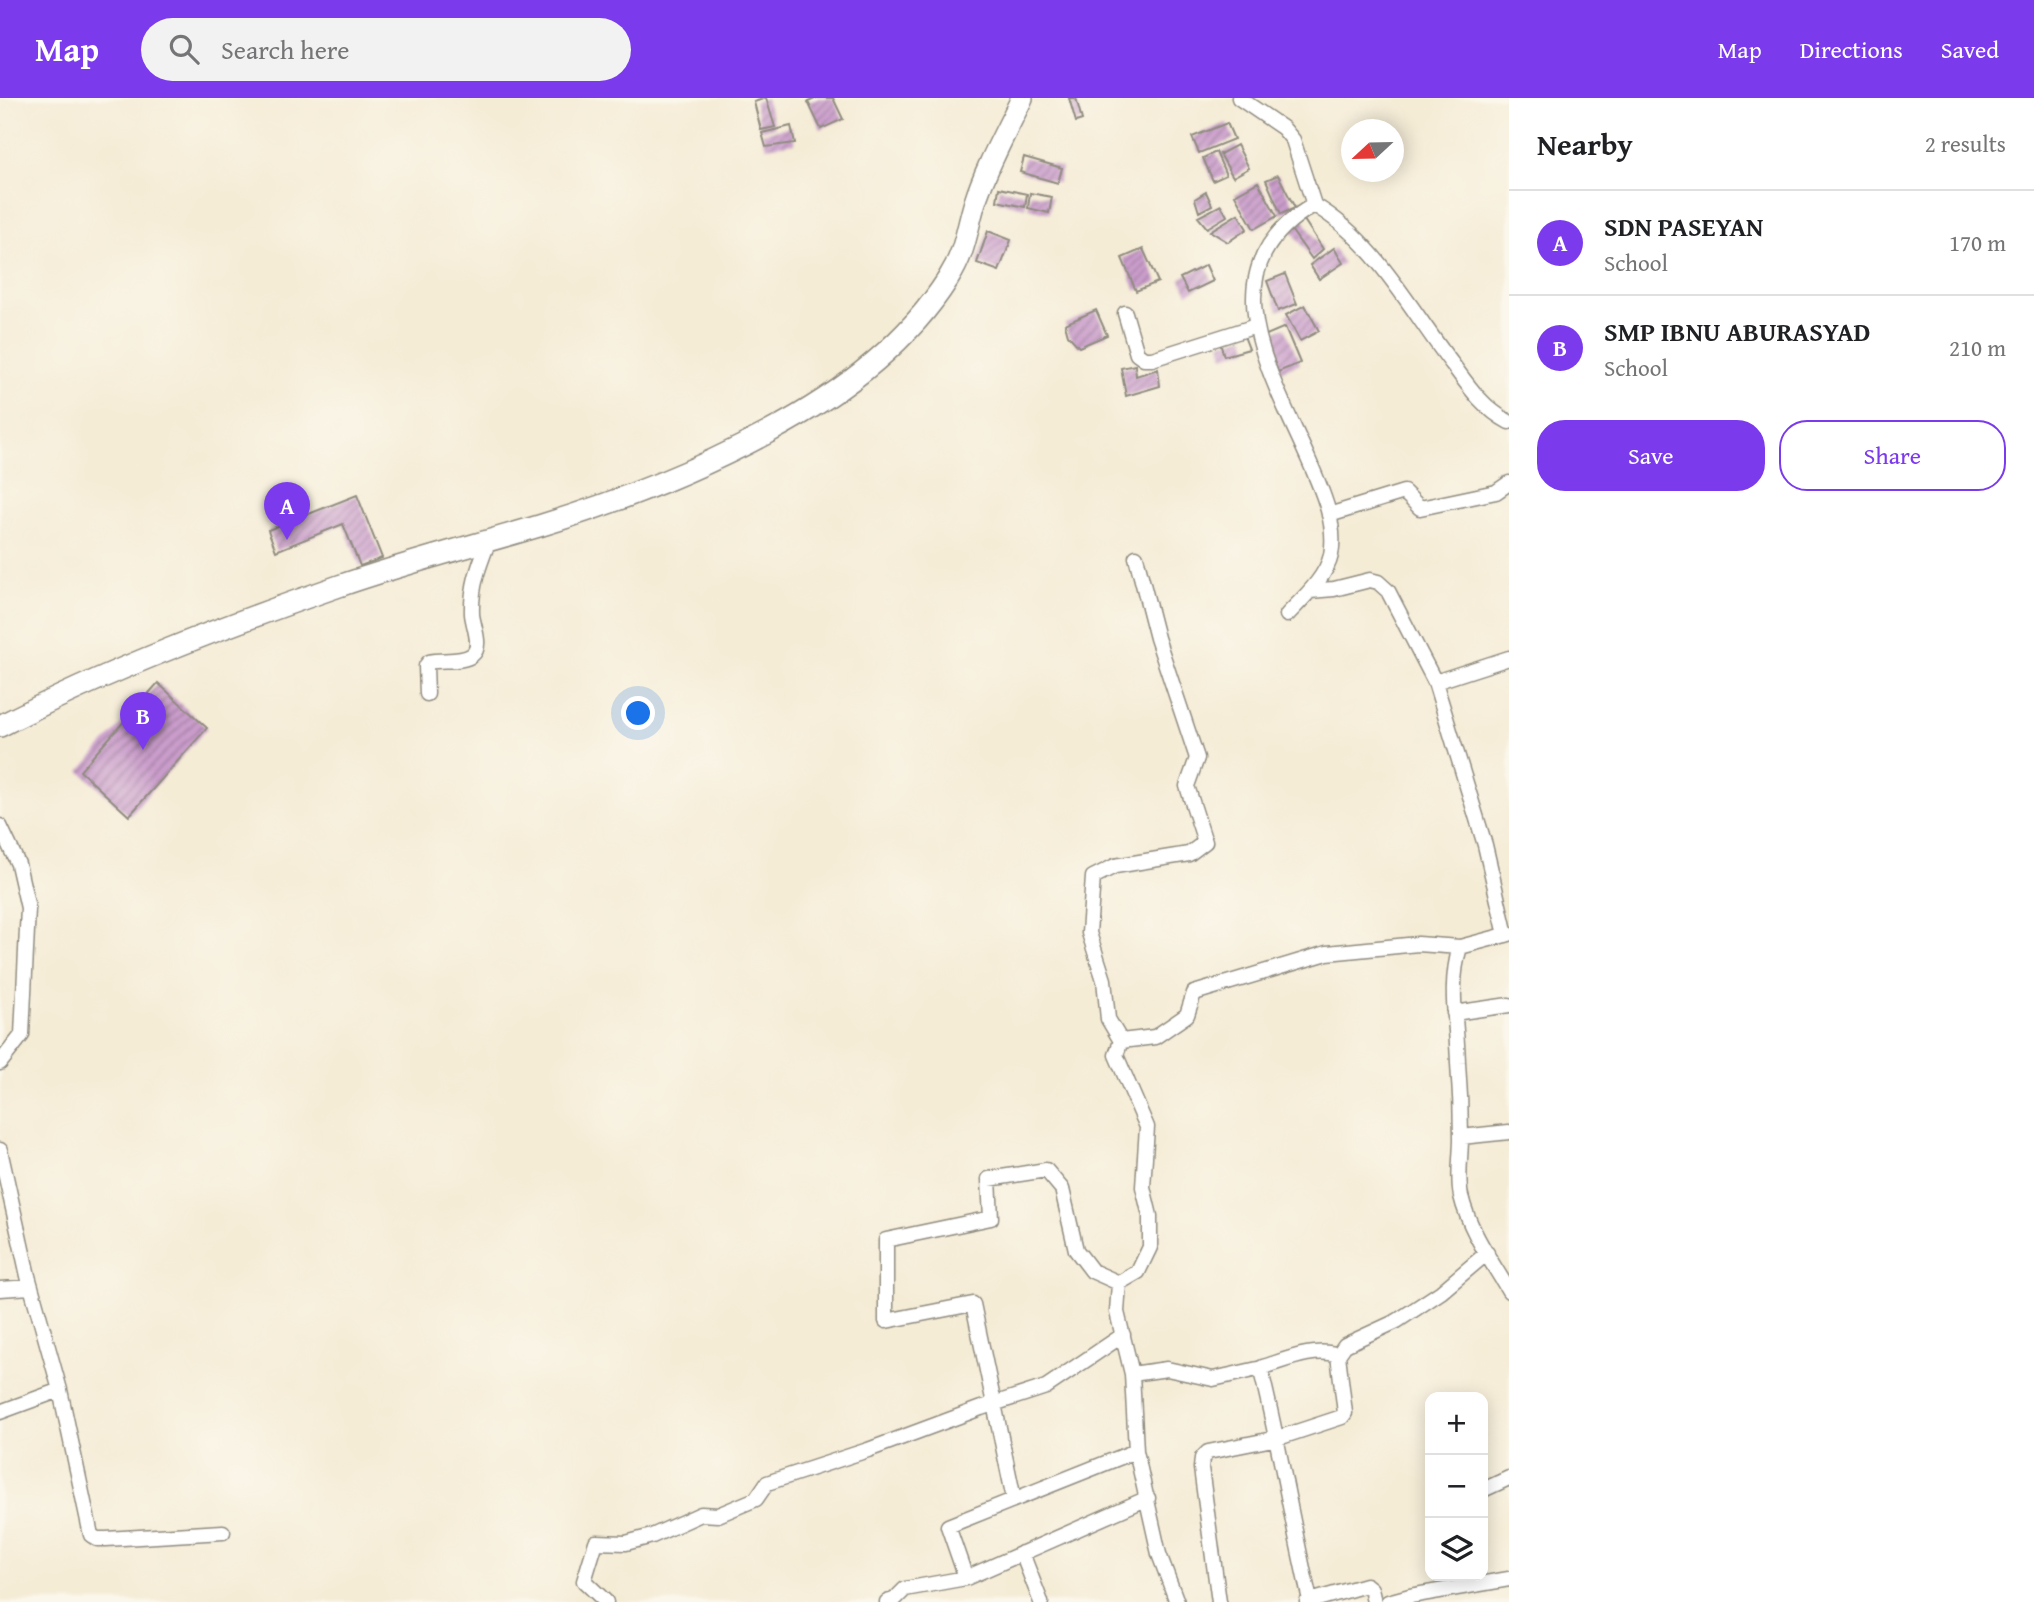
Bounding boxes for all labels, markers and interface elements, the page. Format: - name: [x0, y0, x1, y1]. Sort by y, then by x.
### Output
- search box: [141, 18, 631, 81]
- text: Map: [35, 25, 99, 73]
- icon: search: [165, 30, 203, 68]
- text: Search here: [221, 30, 349, 69]
- text: Map: [1718, 32, 1762, 67]
- text: Directions: [1800, 32, 1903, 67]
- text: Saved: [1941, 32, 1999, 67]
- north arrow: [1341, 119, 1404, 182]
- text: Nearby: [1537, 122, 1633, 166]
- text: 2 results: [1925, 127, 2006, 160]
- text: SDN PASEYAN: [1604, 207, 1764, 246]
- text: A: [1553, 226, 1567, 259]
- text: 170 m: [1949, 226, 2006, 259]
- text: School: [1604, 246, 1668, 279]
- text: SMP IBNU ABURASYAD: [1604, 312, 1870, 351]
- text: B: [1553, 331, 1567, 364]
- text: 210 m: [1949, 331, 2006, 364]
- text: School: [1604, 351, 1668, 384]
- button: Save: [1537, 420, 1765, 491]
- button: Share: [1779, 420, 2006, 491]
- pin: A: [264, 482, 310, 540]
- pin: B: [120, 692, 166, 750]
- your location: [621, 696, 655, 730]
- map controls: [1425, 1392, 1488, 1581]
- button: +: [1425, 1392, 1488, 1455]
- button: −: [1425, 1455, 1488, 1518]
- button: layers: [1425, 1518, 1488, 1581]

